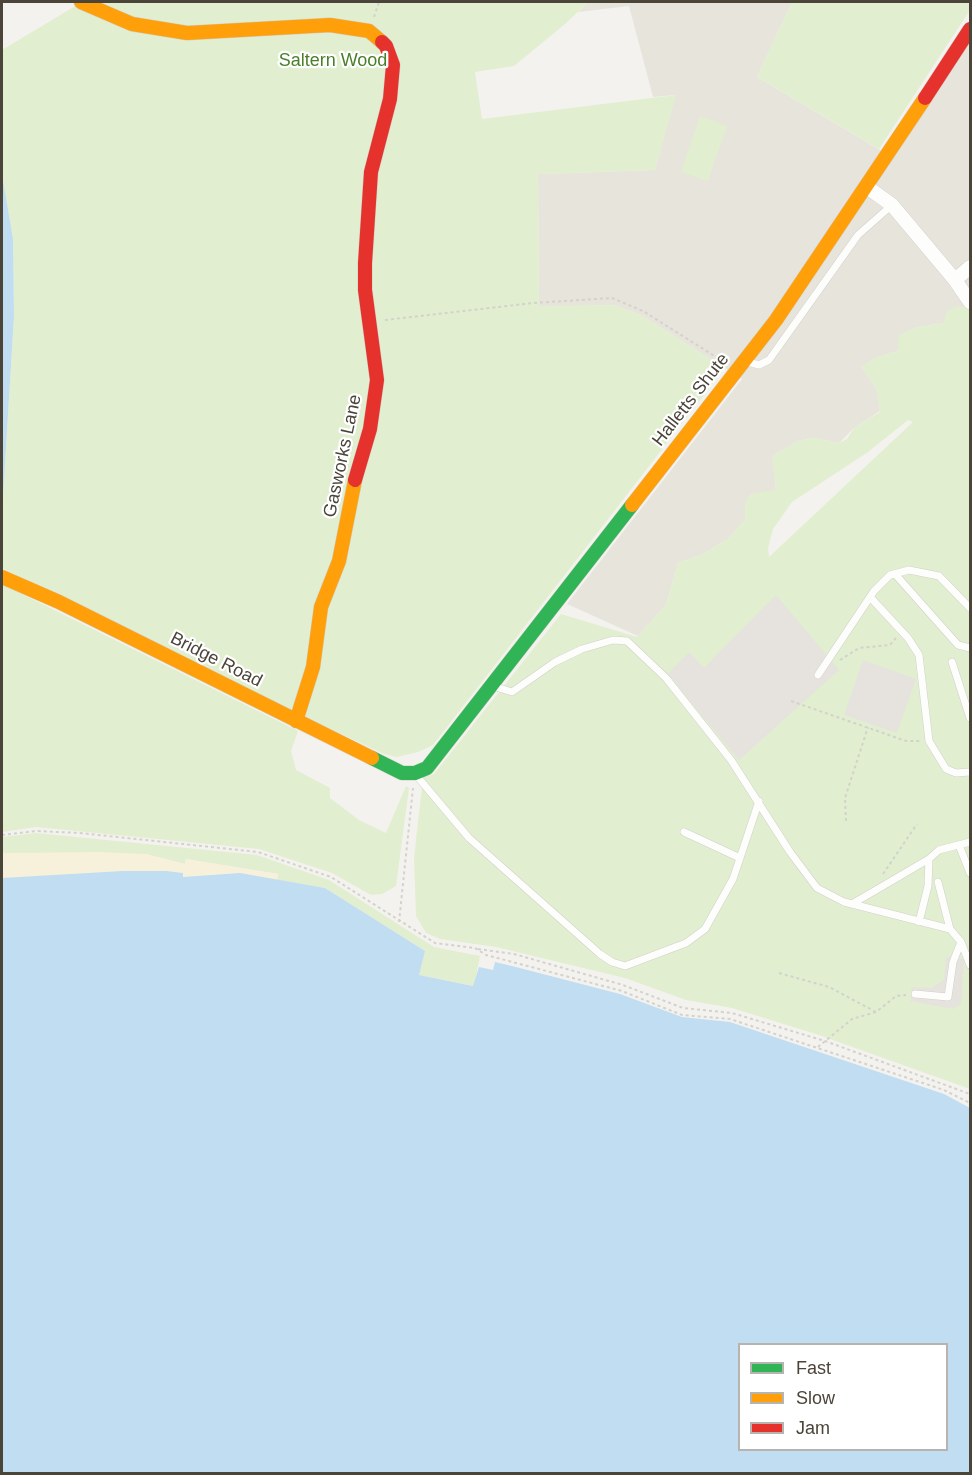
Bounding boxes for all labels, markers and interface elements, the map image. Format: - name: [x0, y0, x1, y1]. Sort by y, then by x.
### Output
- park label: Saltern Wood: [279, 50, 387, 72]
- street label: Halletts Shute: [648, 349, 734, 451]
- street label: Gasworks Lane: [319, 393, 367, 519]
- street label: Bridge Road: [167, 628, 265, 692]
- legend: [738, 1343, 948, 1451]
- text: Fast: [796, 1358, 831, 1378]
- text: Slow: [796, 1388, 835, 1408]
- text: Jam: [796, 1418, 830, 1438]

